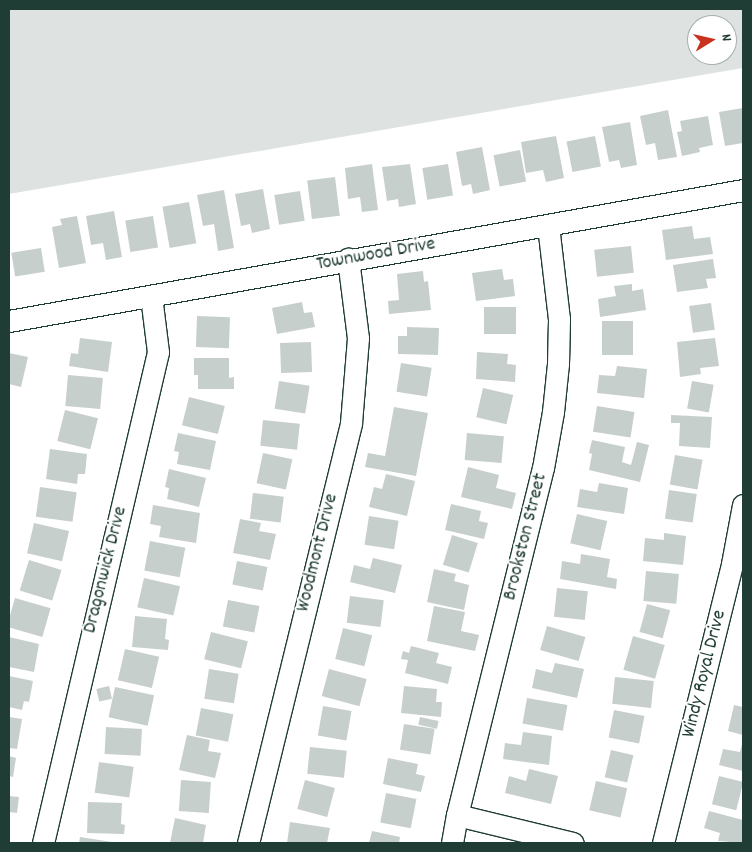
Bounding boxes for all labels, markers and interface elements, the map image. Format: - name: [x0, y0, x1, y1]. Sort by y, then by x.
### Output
- north arrow: [687, 15, 737, 65]
- text: N: [715, 33, 736, 43]
- street label: Townwood Drive: [315, 233, 437, 277]
- street label: Brookston Street: [499, 471, 553, 603]
- street label: Woodmont Drive: [292, 491, 344, 615]
- street label: Dragonwick Drive: [79, 504, 133, 636]
- street label: Windy Royal Drive: [678, 608, 732, 740]

